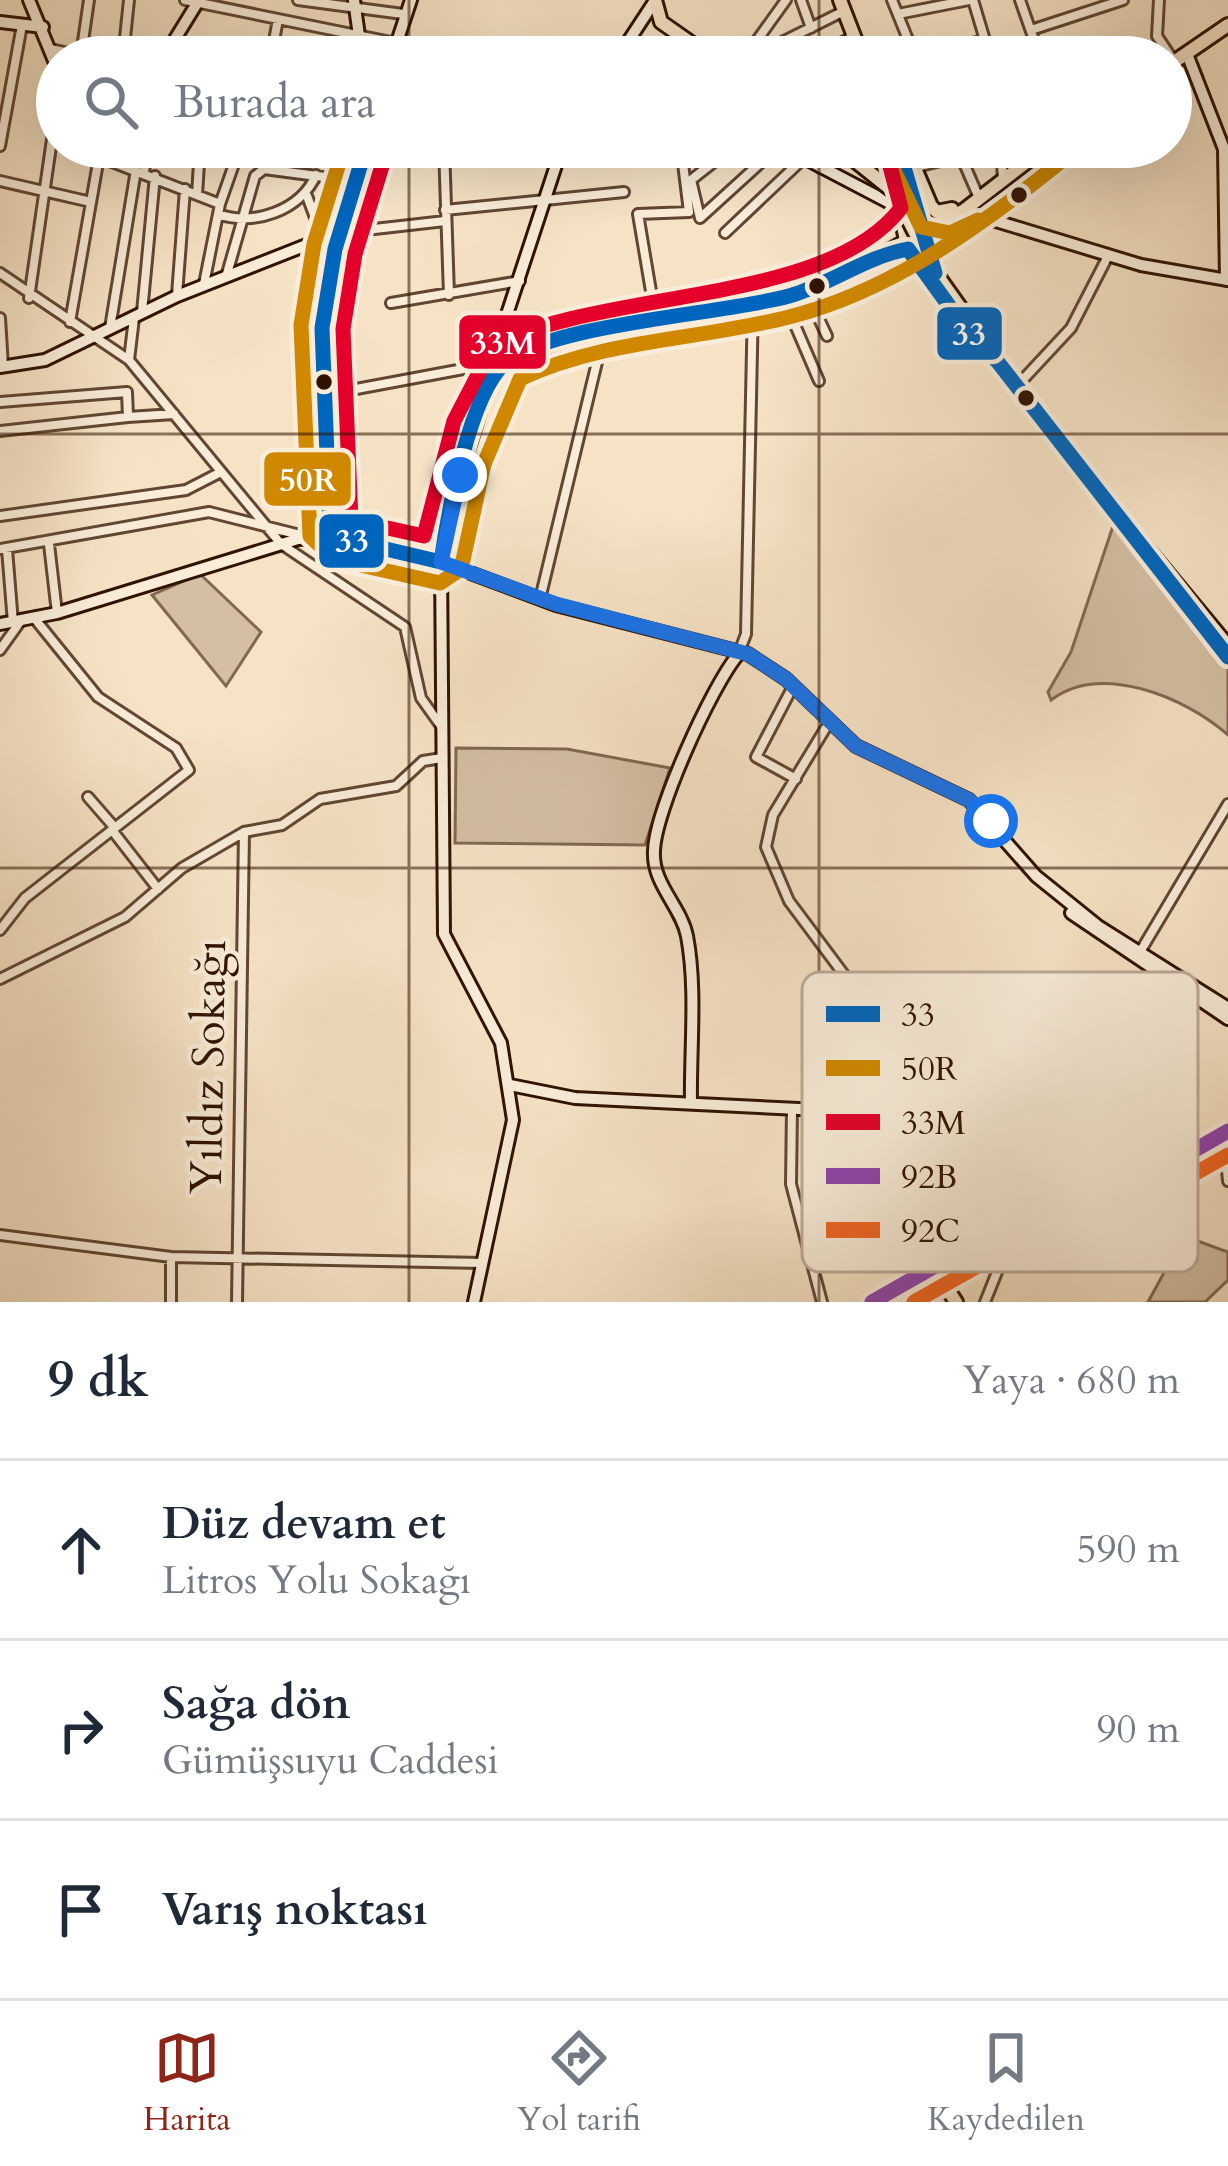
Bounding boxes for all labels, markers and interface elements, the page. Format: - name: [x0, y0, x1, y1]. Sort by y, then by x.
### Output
- search box: [36, 36, 1192, 168]
- icon: search: [78, 69, 144, 135]
- text: Burada ara: [174, 72, 376, 133]
- unlabelled marker: [1008, 184, 1030, 206]
- unlabelled marker: [806, 275, 828, 297]
- line badge: 33: [935, 305, 1004, 362]
- text: 33: [952, 312, 986, 357]
- line badge: 33M: [457, 313, 548, 371]
- text: 33M: [470, 321, 536, 366]
- unlabelled marker: [313, 371, 335, 393]
- unlabelled marker: [1015, 387, 1037, 409]
- route end: [433, 448, 487, 502]
- line badge: 50R: [262, 450, 353, 508]
- text: 50R: [279, 458, 338, 503]
- line badge: 33: [317, 512, 386, 570]
- text: 33: [335, 519, 369, 564]
- route start: [964, 794, 1018, 848]
- street label: Yıldız Sokağı: [176, 939, 241, 1195]
- legend: [802, 972, 1198, 1272]
- text: 33: [901, 993, 935, 1038]
- text: 50R: [901, 1047, 958, 1092]
- text: 33M: [901, 1101, 966, 1146]
- text: 92B: [901, 1155, 957, 1200]
- text: 92C: [901, 1209, 960, 1254]
- text: 9 dk: [48, 1345, 149, 1415]
- text: Yaya · 680 m: [962, 1354, 1180, 1407]
- text: Düz devam et: [162, 1493, 446, 1554]
- icon: ahead: [48, 1517, 114, 1583]
- text: 590 m: [1077, 1523, 1180, 1576]
- text: Litros Yolu Sokağı: [162, 1554, 471, 1607]
- text: Sağa dön: [162, 1673, 350, 1734]
- icon: right: [48, 1697, 114, 1763]
- text: 90 m: [1097, 1703, 1180, 1756]
- text: Gümüşsuyu Caddesi: [162, 1734, 498, 1787]
- icon: arrive: [48, 1877, 114, 1943]
- text: Varış noktası: [162, 1879, 428, 1940]
- tab: Harita: [143, 2025, 231, 2142]
- tab: Yol tarifi: [517, 2025, 641, 2142]
- tab: Kaydedilen: [927, 2025, 1085, 2142]

